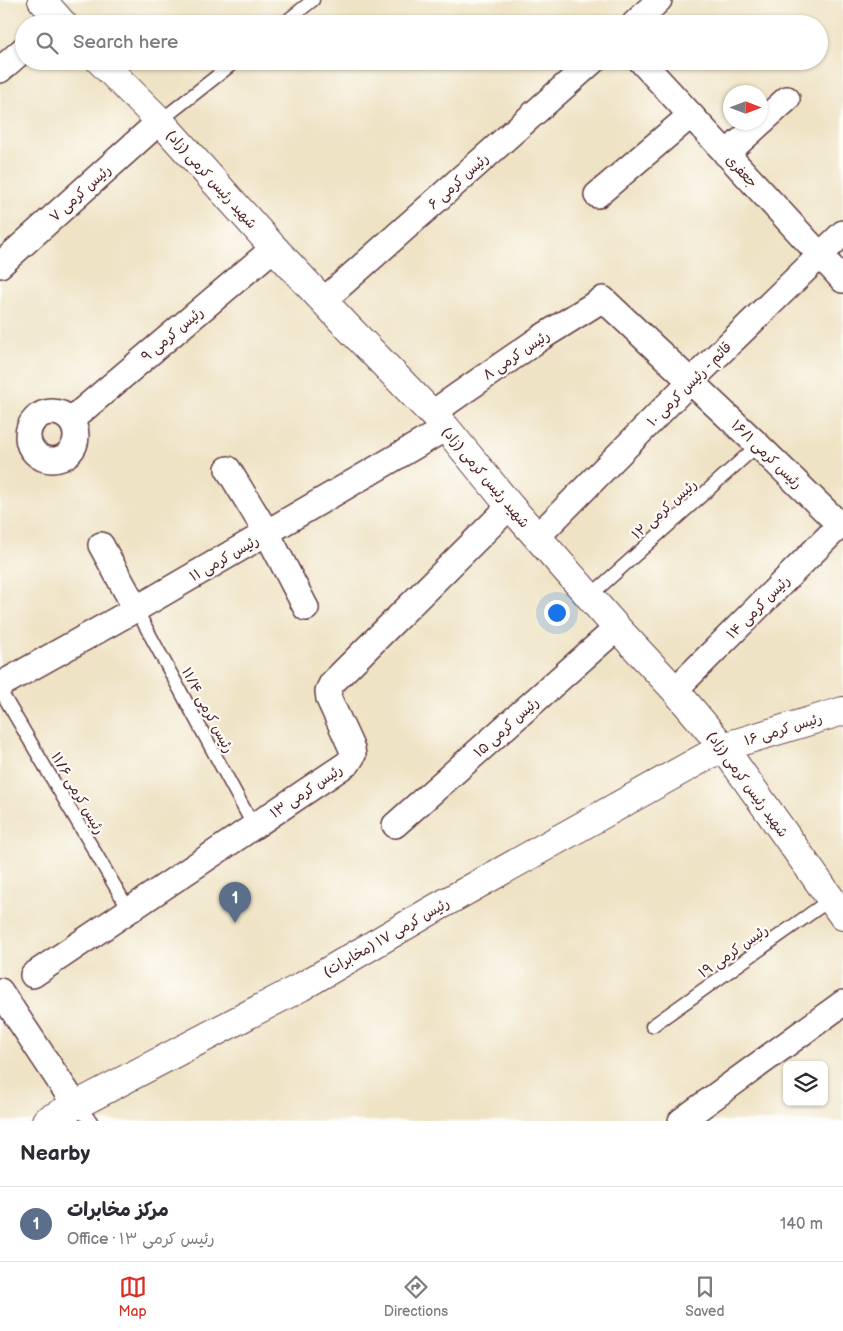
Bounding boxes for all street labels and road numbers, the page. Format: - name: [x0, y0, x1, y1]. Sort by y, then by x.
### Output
- street label: شهید رئیس کرمی (زاد): [163, 127, 260, 232]
- street label: رئیس کرمی ۶: [425, 150, 492, 213]
- street label: جعفری: [722, 151, 761, 191]
- street label: رئیس کرمی ۷: [46, 161, 115, 225]
- street label: رئیس کرمی ۹: [138, 304, 207, 365]
- street label: رئیس کرمی ۸: [480, 327, 553, 384]
- street label: قائم - رئیس کرمی ۱۰: [644, 339, 737, 432]
- street label: رئیس کرمی ۱۶/۱: [728, 416, 806, 492]
- street label: شهید رئیس کرمی (زاد): [438, 423, 533, 531]
- street label: رئیس کرمی ۱۲: [628, 476, 700, 543]
- street label: رئیس کرمی ۱۱: [187, 532, 262, 585]
- street label: رئیس کرمی ۱۴: [723, 572, 794, 643]
- street label: رئیس کرمی ۱۱/۴: [178, 665, 237, 756]
- street label: رئیس کرمی ۱۵: [470, 694, 542, 761]
- street label: رئیس کرمی ۱۶: [742, 710, 824, 749]
- street label: شهید رئیس کرمی (زاد): [703, 728, 792, 841]
- street label: رئیس کرمی ۱۱/۶: [47, 749, 108, 837]
- street label: رئیس کرمی ۱۳: [267, 761, 346, 822]
- street label: رئیس کرمی ۱۷ (مخابرات): [320, 894, 452, 981]
- street label: رئیس کرمی ۱۹: [695, 921, 771, 982]

